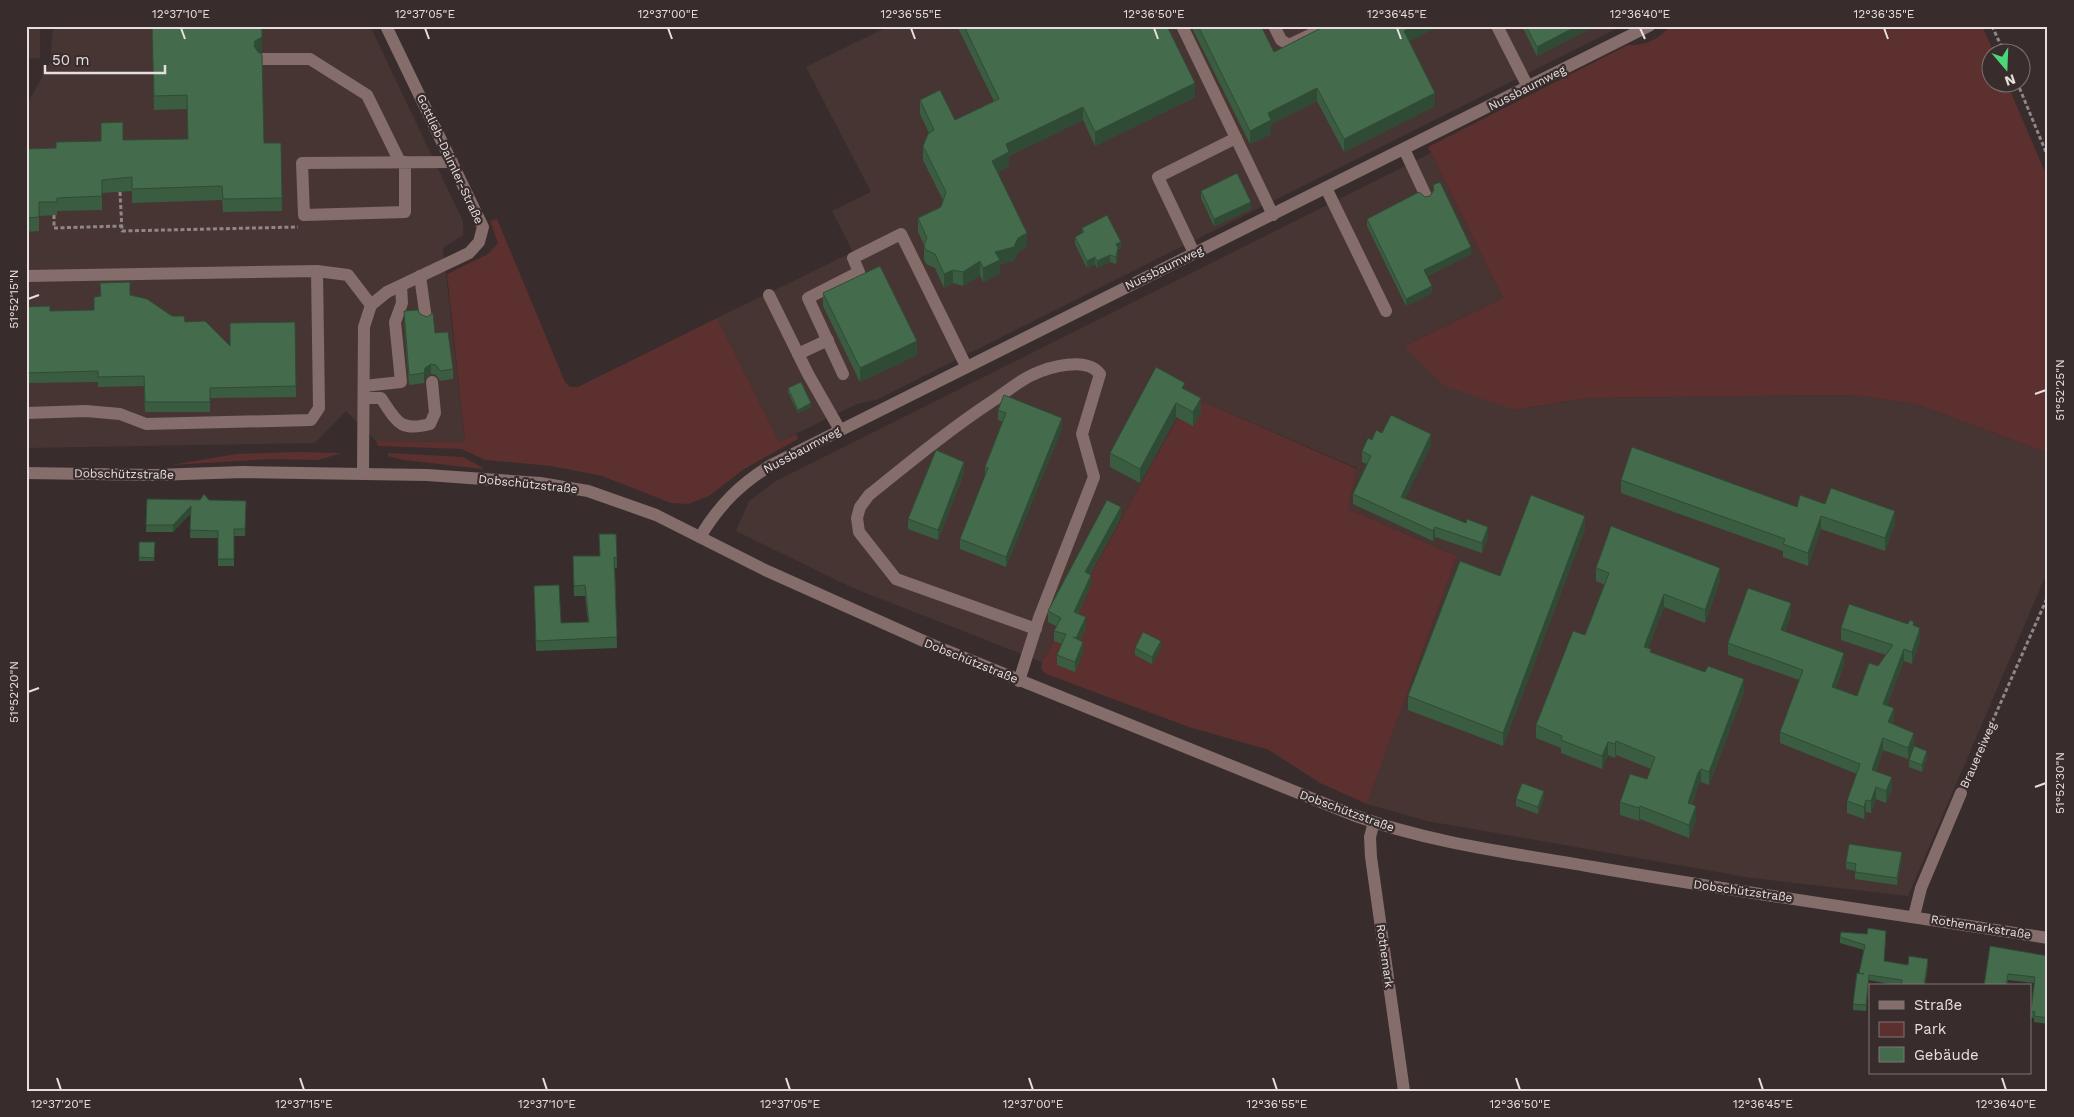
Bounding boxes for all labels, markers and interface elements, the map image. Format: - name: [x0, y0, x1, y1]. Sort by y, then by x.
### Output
- text: 12°37'10"E: [152, 7, 210, 21]
- text: 12°37'05"E: [395, 7, 455, 21]
- text: 12°37'00"E: [638, 7, 699, 21]
- text: 12°36'55"E: [881, 7, 942, 21]
- text: 12°36'50"E: [1123, 7, 1185, 21]
- text: 12°36'45"E: [1367, 7, 1427, 21]
- text: 12°36'40"E: [1610, 7, 1671, 21]
- text: 12°36'35"E: [1854, 7, 1915, 21]
- scale bar: [45, 42, 165, 74]
- north arrow: [1982, 42, 2032, 92]
- text: 50 m: [52, 51, 89, 69]
- street label: Nussbaumweg: [1486, 62, 1569, 114]
- text: N: [2003, 71, 2018, 90]
- street label: Gottlieb-Daimler-Straße: [414, 92, 486, 226]
- street label: Nussbaumweg: [1123, 243, 1206, 293]
- text: 51°52'15"N: [7, 269, 21, 329]
- text: 51°52'25"N: [2053, 359, 2067, 421]
- street label: Nussbaumweg: [761, 424, 843, 476]
- street label: Dobschützstraße: [74, 466, 174, 482]
- street label: Dobschützstraße: [478, 472, 578, 496]
- street label: Dobschützstraße: [922, 636, 1020, 686]
- text: 51°52'20"N: [7, 661, 21, 723]
- street label: Brauereiweg: [1957, 719, 1999, 791]
- text: 51°52'30"N: [2053, 752, 2067, 814]
- street label: Dobschützstraße: [1298, 787, 1396, 835]
- street label: Dobschützstraße: [1693, 877, 1794, 905]
- street label: Rothemarkstraße: [1930, 912, 2032, 942]
- street label: Rothemark: [1374, 923, 1396, 989]
- legend: [1869, 984, 2032, 1074]
- text: Straße: [1914, 996, 1962, 1014]
- text: Park: [1914, 1020, 1947, 1038]
- text: Gebäude: [1914, 1046, 1979, 1064]
- text: 12°37'20"E: [31, 1097, 91, 1111]
- text: 12°37'15"E: [275, 1097, 333, 1111]
- text: 12°37'10"E: [518, 1097, 576, 1111]
- text: 12°37'05"E: [760, 1097, 820, 1111]
- text: 12°37'00"E: [1003, 1097, 1064, 1111]
- text: 12°36'55"E: [1247, 1097, 1308, 1111]
- text: 12°36'50"E: [1489, 1097, 1551, 1111]
- text: 12°36'45"E: [1733, 1097, 1793, 1111]
- text: 12°36'40"E: [1976, 1097, 2037, 1111]

